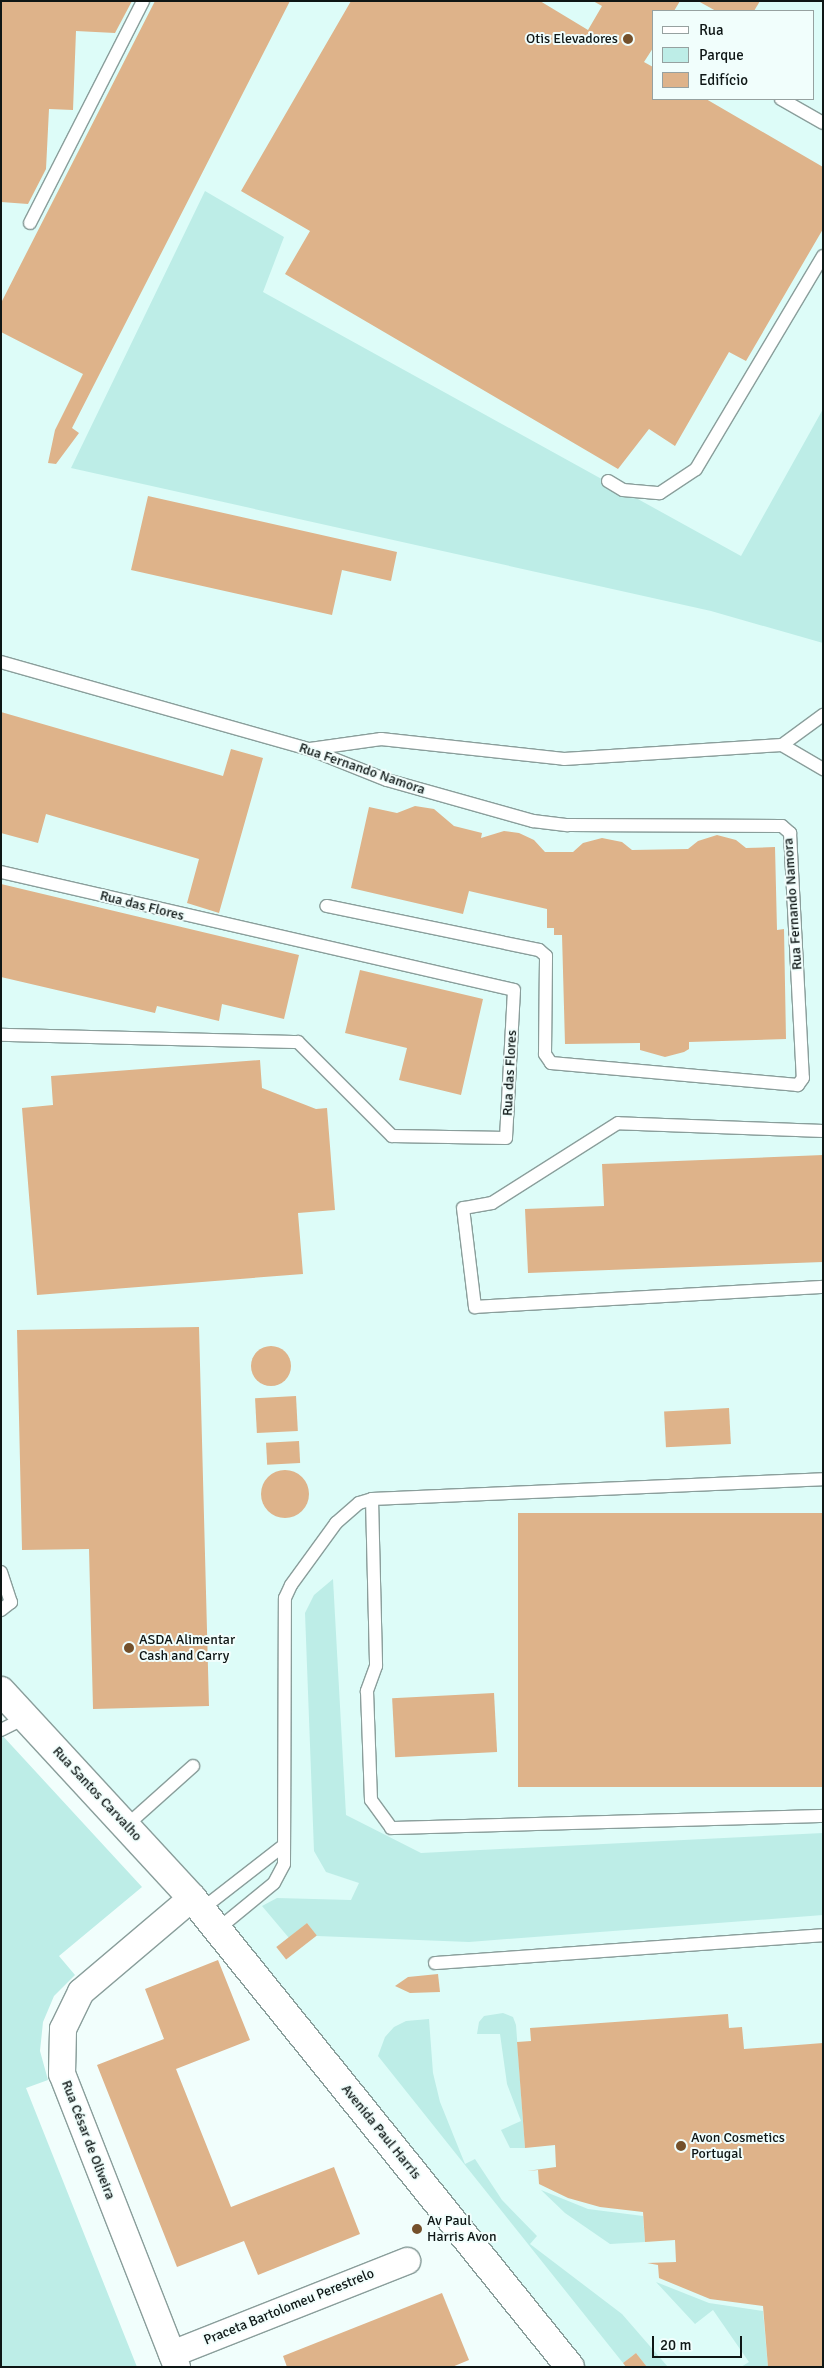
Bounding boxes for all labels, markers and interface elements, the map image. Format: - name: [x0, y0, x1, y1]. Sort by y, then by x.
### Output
- legend: [652, 10, 814, 100]
- text: Rua: [699, 21, 724, 39]
- place label: Otis Elevadores: [526, 31, 618, 47]
- marker: Otis Elevadores: [622, 33, 634, 45]
- text: Parque: [699, 46, 744, 64]
- text: Edifício: [699, 71, 748, 89]
- street label: Rua Fernando Namora: [297, 740, 427, 798]
- street label: Rua Fernando Namora: [780, 837, 806, 971]
- street label: Rua das Flores: [98, 887, 186, 925]
- street label: Rua das Flores: [499, 1030, 521, 1116]
- place label: ASDA Alimentar Cash and Carry: [139, 1632, 235, 1664]
- marker: ASDA Alimentar Cash and Carry: [123, 1642, 135, 1654]
- street label: Rua Santos Carvalho: [49, 1743, 145, 1845]
- street label: Rua César de Oliveira: [58, 2078, 118, 2202]
- street label: Avenida Paul Harris: [338, 2081, 424, 2183]
- place label: Avon Cosmetics Portugal: [691, 2130, 785, 2162]
- marker: Avon Cosmetics Portugal: [675, 2140, 687, 2152]
- place label: Av Paul Harris Avon: [427, 2213, 497, 2246]
- marker: Av Paul Harris Avon: [411, 2223, 423, 2235]
- street label: Praceta Bartolomeu Perestrelo: [201, 2265, 377, 2349]
- scale bar: [654, 2326, 744, 2358]
- text: 20 m: [660, 2336, 691, 2354]

